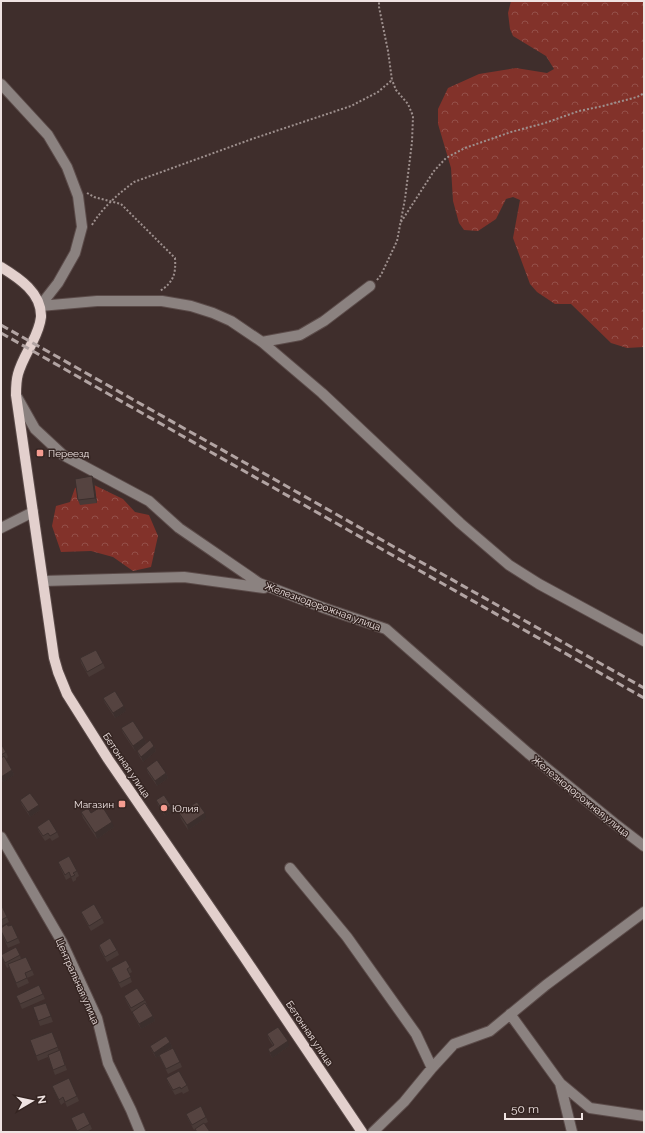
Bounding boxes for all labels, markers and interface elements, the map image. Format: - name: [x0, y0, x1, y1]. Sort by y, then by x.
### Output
- marker: Переезд: [35, 448, 45, 458]
- place label: Переезд: [48, 448, 89, 459]
- street label: Железнодорожная улица: [264, 580, 382, 633]
- street label: Бетонная улица: [101, 731, 152, 800]
- street label: Железнодорожная улица: [530, 754, 632, 839]
- place label: Магазин: [74, 799, 114, 810]
- marker: Магазин: [117, 799, 127, 809]
- marker: Юлия: [159, 803, 169, 813]
- place label: Юлия: [172, 803, 199, 814]
- street label: Центральная улица: [54, 936, 101, 1026]
- street label: Бетонная улица: [284, 999, 335, 1068]
- north arrow: [12, 1081, 52, 1121]
- text: N: [34, 1094, 48, 1105]
- scale bar: [505, 1095, 582, 1121]
- text: 50 m: [511, 1102, 539, 1116]

